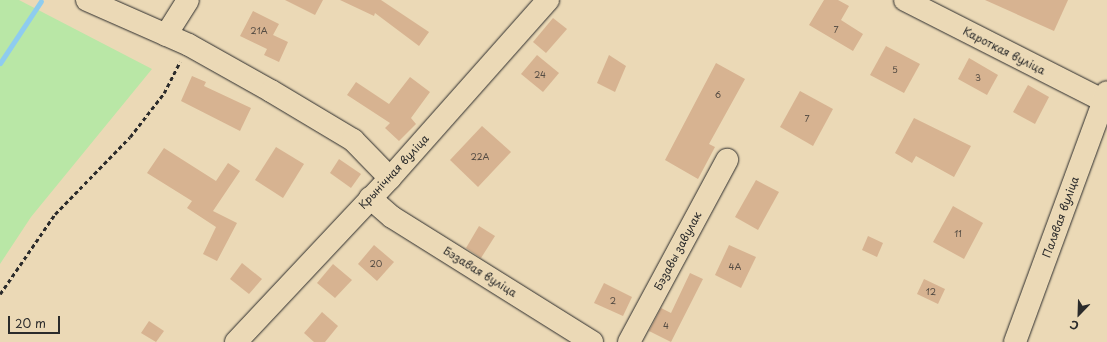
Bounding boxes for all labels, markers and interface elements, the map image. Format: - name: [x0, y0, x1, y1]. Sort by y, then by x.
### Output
- house number: 7: [833, 24, 839, 34]
- street label: Кароткая вуліца: [960, 24, 1048, 78]
- house number: 21А: [250, 25, 268, 35]
- house number: 5: [892, 64, 898, 74]
- house number: 24: [534, 69, 546, 79]
- house number: 3: [975, 72, 981, 82]
- house number: 6: [715, 89, 721, 99]
- house number: 7: [804, 113, 810, 123]
- street label: Крынічная вуліца: [356, 132, 432, 212]
- house number: 22А: [470, 151, 490, 161]
- street label: Палявая вуліца: [1040, 174, 1082, 260]
- street label: Бэзавы завулак: [652, 209, 704, 293]
- house number: 11: [954, 228, 962, 238]
- street label: Бэзавая вуліца: [441, 244, 519, 300]
- house number: 20: [370, 258, 382, 268]
- house number: 4А: [729, 261, 741, 271]
- house number: 12: [926, 286, 936, 296]
- north arrow: [1059, 294, 1099, 334]
- house number: 2: [610, 295, 616, 305]
- scale bar: [10, 308, 62, 334]
- text: 20 m: [15, 314, 46, 332]
- text: С: [1067, 316, 1081, 335]
- house number: 4: [663, 320, 669, 330]

